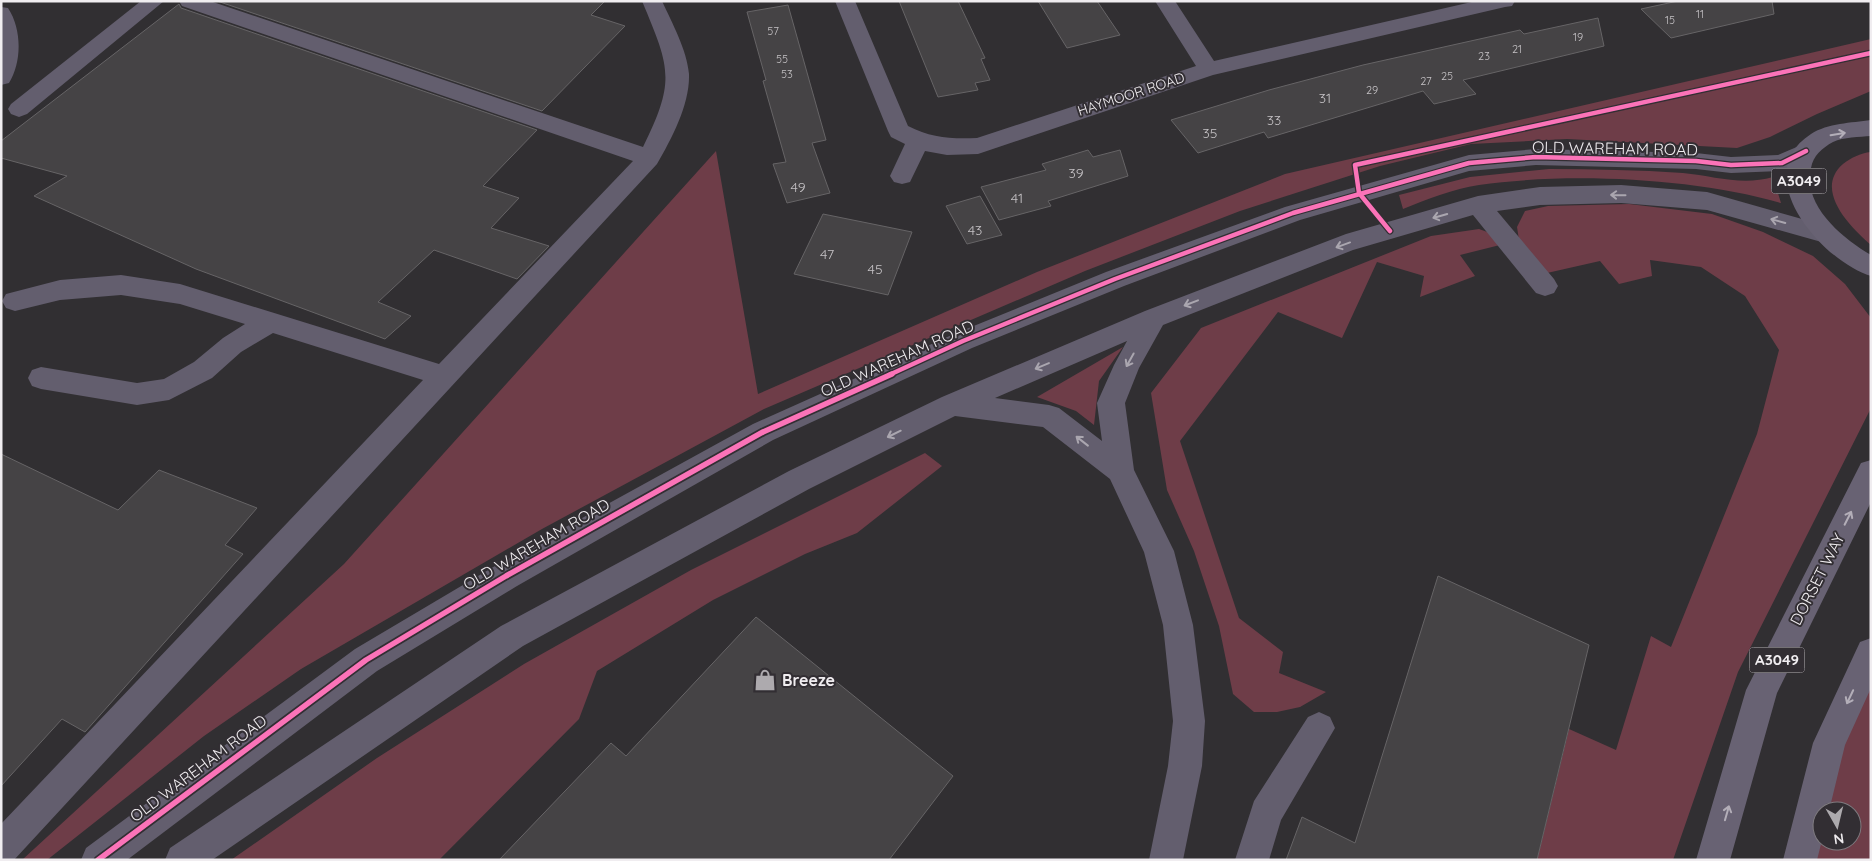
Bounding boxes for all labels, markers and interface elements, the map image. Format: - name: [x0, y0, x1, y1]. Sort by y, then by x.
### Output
- house number: 11: [1696, 7, 1704, 21]
- house number: 15: [1665, 13, 1675, 27]
- house number: 57: [767, 24, 779, 38]
- house number: 19: [1573, 30, 1583, 44]
- house number: 21: [1512, 42, 1522, 56]
- house number: 23: [1478, 49, 1490, 63]
- house number: 55: [776, 52, 788, 66]
- house number: 53: [781, 67, 793, 81]
- street label: HAYMOOR ROAD: [1075, 68, 1187, 120]
- house number: 25: [1441, 69, 1453, 83]
- house number: 27: [1420, 74, 1432, 88]
- house number: 29: [1366, 83, 1378, 97]
- house number: 31: [1319, 89, 1331, 107]
- house number: 33: [1267, 111, 1281, 129]
- house number: 35: [1203, 124, 1217, 142]
- one-way arrow: [1829, 128, 1845, 138]
- street label: OLD WAREHAM ROAD: [1532, 137, 1698, 159]
- house number: 39: [1068, 164, 1084, 182]
- road number: A3049: [1772, 168, 1826, 194]
- house number: 49: [791, 178, 806, 196]
- house number: 41: [1011, 189, 1023, 207]
- one-way arrow: [1610, 190, 1626, 200]
- one-way arrow: [1433, 212, 1449, 222]
- one-way arrow: [1770, 215, 1786, 225]
- house number: 43: [968, 221, 982, 239]
- one-way arrow: [1336, 241, 1351, 250]
- house number: 47: [820, 245, 834, 263]
- house number: 45: [867, 260, 883, 278]
- one-way arrow: [1184, 299, 1200, 308]
- street label: OLD WAREHAM ROAD: [817, 315, 977, 401]
- one-way arrow: [1125, 352, 1134, 367]
- one-way arrow: [1035, 362, 1050, 372]
- one-way arrow: [887, 430, 902, 439]
- one-way arrow: [1076, 435, 1089, 446]
- street label: OLD WAREHAM ROAD: [459, 494, 613, 594]
- one-way arrow: [1844, 511, 1853, 526]
- street label: DORSET WAY: [1785, 530, 1849, 628]
- road number: A3049: [1750, 648, 1804, 672]
- shop icon: Breeze: [752, 667, 778, 693]
- place label: Breeze: [782, 670, 835, 690]
- one-way arrow: [1845, 689, 1855, 704]
- street label: OLD WAREHAM ROAD: [126, 710, 270, 826]
- north arrow: [1812, 801, 1862, 851]
- one-way arrow: [1722, 805, 1732, 821]
- text: N: [1832, 829, 1845, 849]

